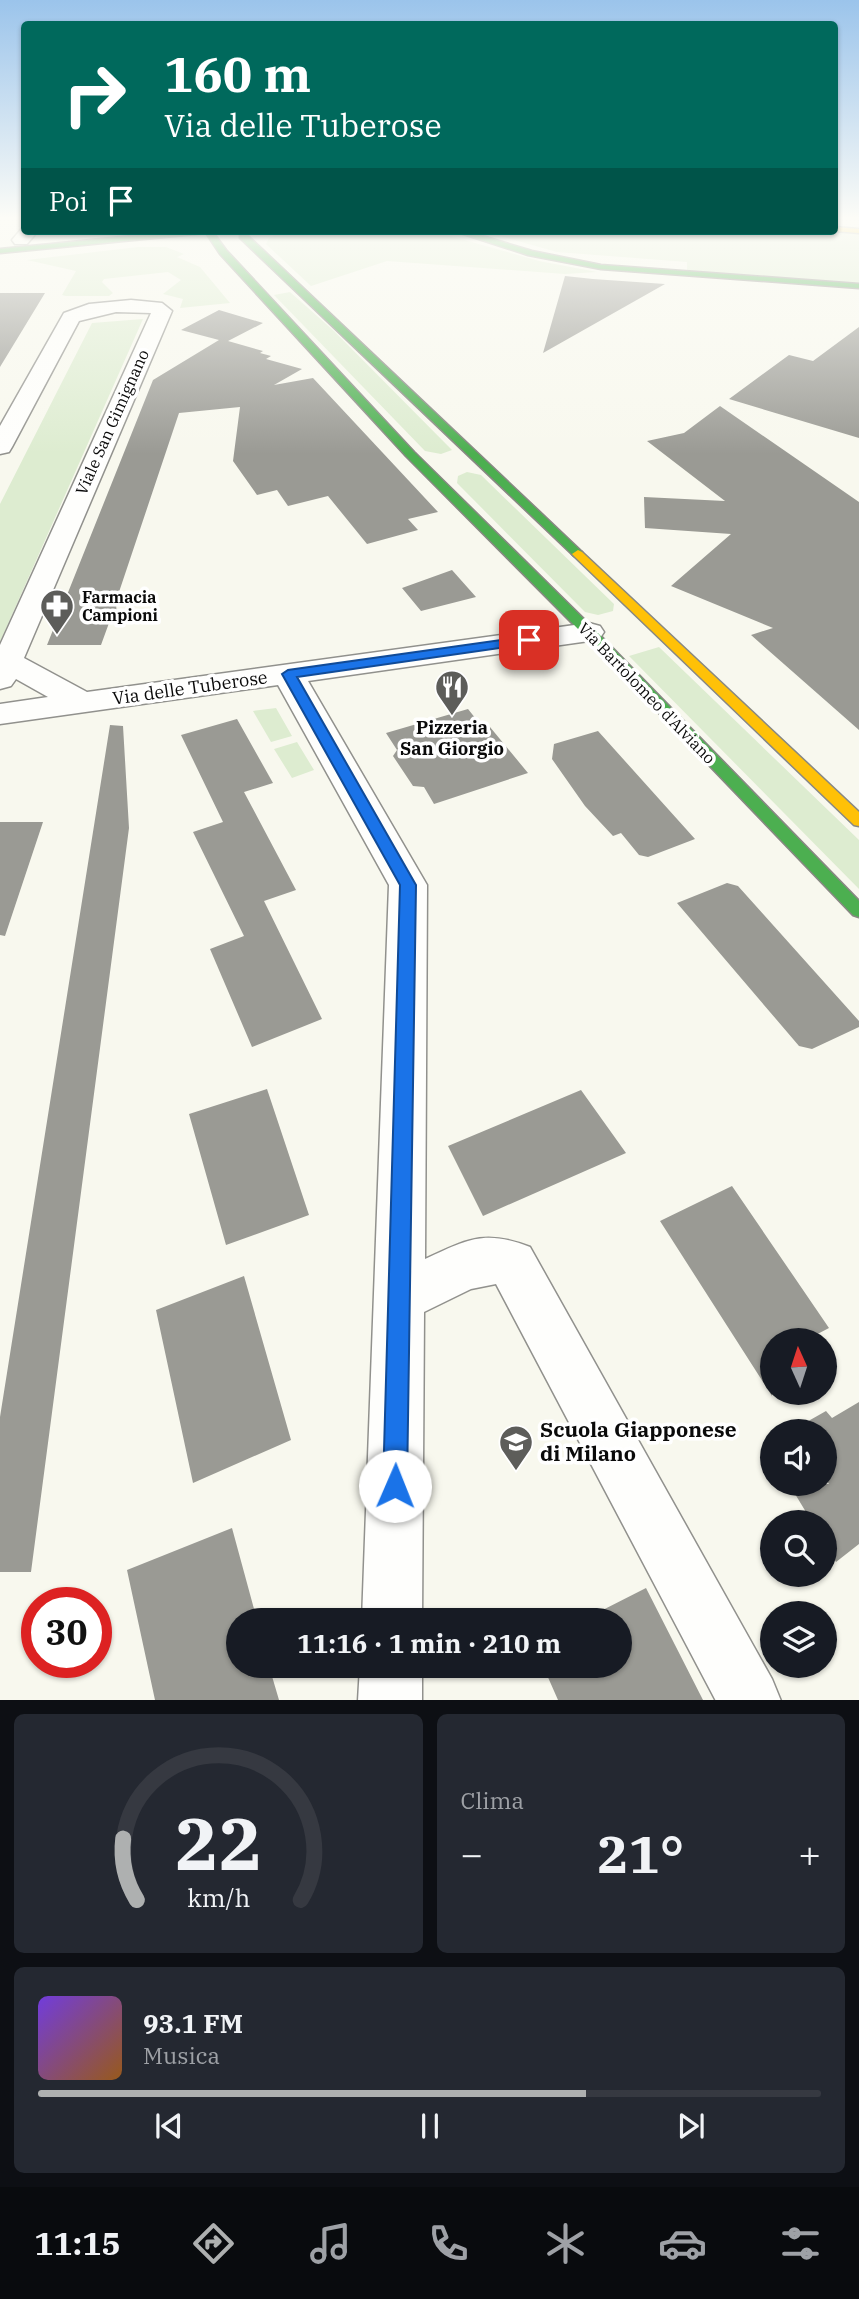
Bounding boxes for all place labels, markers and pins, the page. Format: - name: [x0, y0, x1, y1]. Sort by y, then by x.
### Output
- pharmacy icon: Farmacia Campioni: [38, 587, 76, 636]
- place label: Farmacia Campioni: [82, 587, 158, 625]
- pin: [499, 610, 559, 670]
- restaurant icon: Pizzeria San Giorgio: [433, 668, 471, 717]
- place label: Pizzeria San Giorgio: [400, 716, 504, 760]
- place label: Scuola Giapponese di Milano: [540, 1415, 737, 1467]
- school or university icon: Scuola Giapponese di Milano: [497, 1423, 535, 1472]

